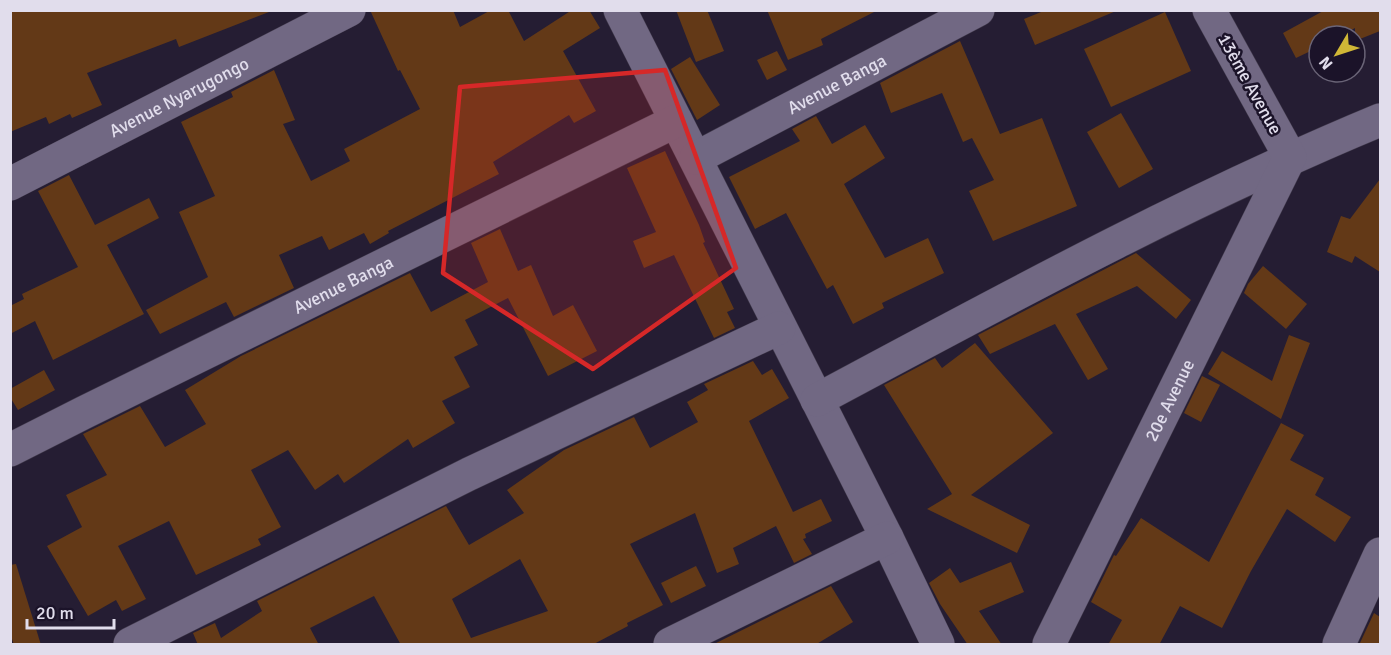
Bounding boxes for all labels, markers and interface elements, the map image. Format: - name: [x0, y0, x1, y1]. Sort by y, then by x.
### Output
- north arrow: [1307, 24, 1367, 84]
- street label: 13ème Avenue: [1213, 30, 1287, 138]
- street label: Avenue Banga: [783, 49, 890, 119]
- street label: Avenue Nyarugongo: [106, 52, 253, 142]
- text: N: [1315, 52, 1337, 73]
- street label: Avenue Banga: [290, 251, 397, 319]
- street label: 20e Avenue: [1140, 356, 1199, 445]
- scale bar: [27, 592, 114, 630]
- text: 20 m: [36, 602, 74, 624]

